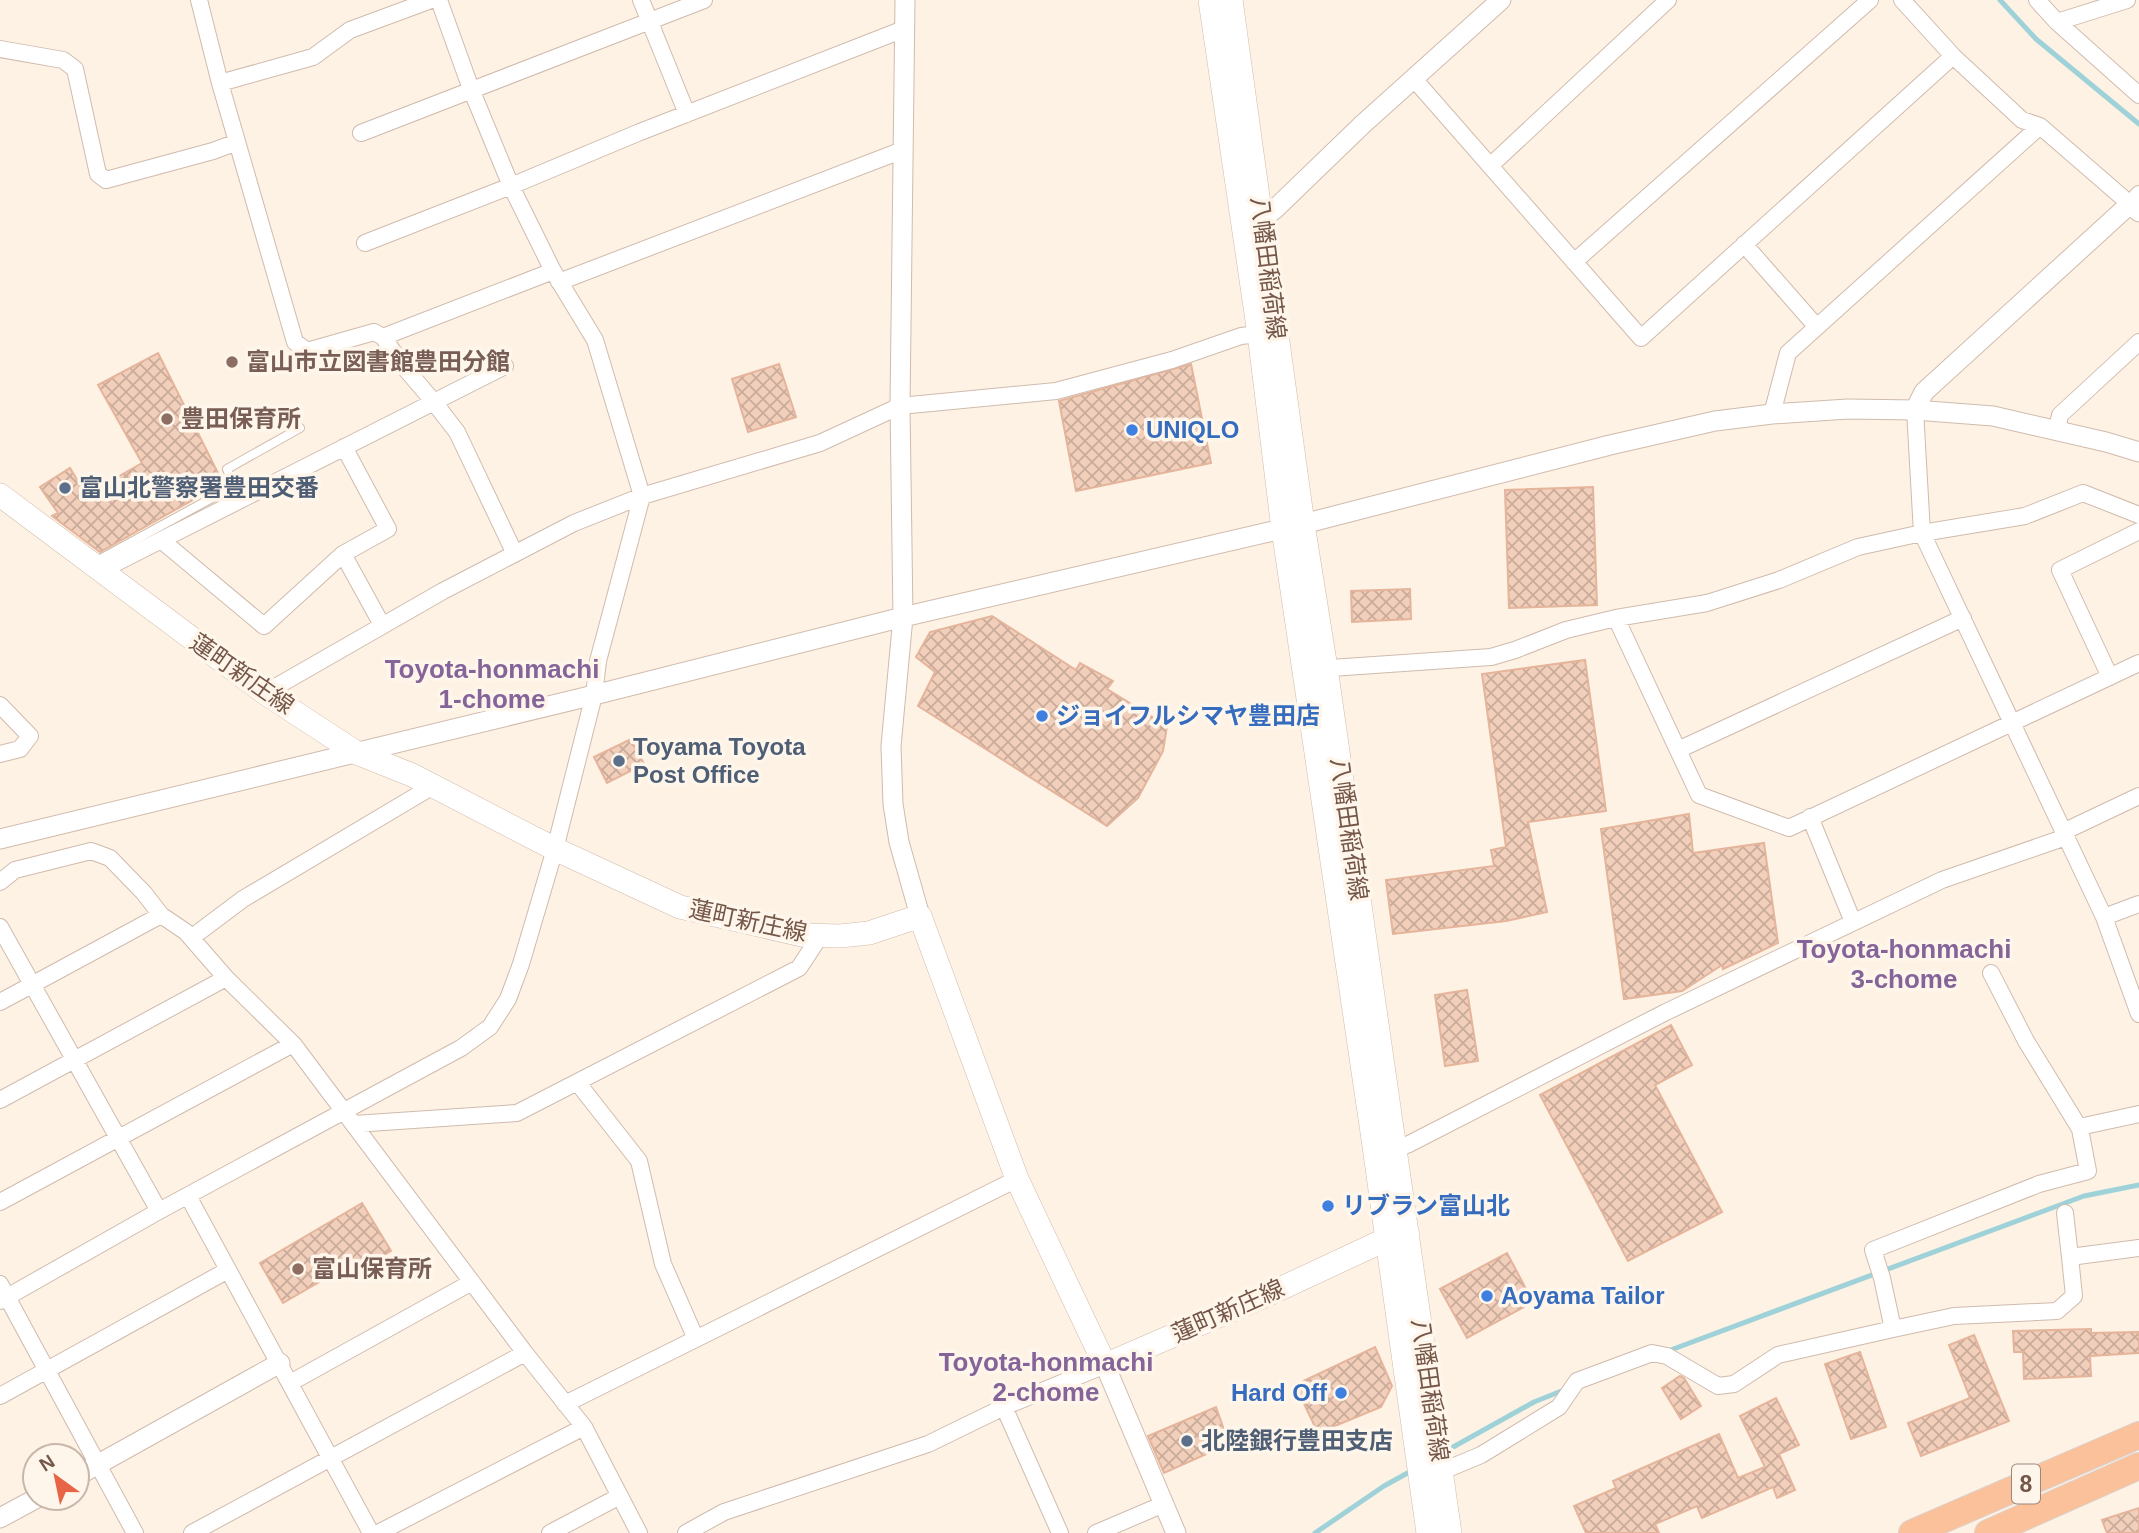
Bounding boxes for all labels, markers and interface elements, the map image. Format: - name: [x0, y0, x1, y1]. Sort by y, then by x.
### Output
- street label: 八幡田稲荷線: [1246, 195, 1291, 341]
- place label: 富山市立図書館豊田分館: [246, 348, 510, 375]
- marker: 富山市立図書館豊田分館: [224, 354, 240, 370]
- place label: 豊田保育所: [181, 405, 301, 432]
- marker: 豊田保育所: [159, 411, 175, 427]
- place label: UNIQLO: [1146, 416, 1239, 443]
- marker: UNIQLO: [1124, 422, 1140, 438]
- place label: 富山北警察署豊田交番: [79, 474, 319, 501]
- marker: 富山北警察署豊田交番: [57, 480, 73, 496]
- street label: 蓮町新庄線: [185, 628, 299, 719]
- district label: Toyota-honmachi 1-chome: [385, 654, 599, 714]
- place label: ジョイフルシマヤ豊田店: [1056, 702, 1320, 729]
- marker: ジョイフルシマヤ豊田店: [1034, 708, 1050, 724]
- place label: Toyama Toyota Post Office: [633, 733, 806, 788]
- marker: Toyama Toyota Post Office: [611, 753, 627, 769]
- street label: 八幡田稲荷線: [1326, 756, 1373, 902]
- street label: 蓮町新庄線: [687, 895, 810, 946]
- district label: Toyota-honmachi 3-chome: [1797, 934, 2011, 994]
- place label: リブラン富山北: [1342, 1192, 1510, 1219]
- marker: リブラン富山北: [1320, 1198, 1336, 1214]
- place label: 富山保育所: [312, 1255, 432, 1282]
- marker: 富山保育所: [290, 1261, 306, 1277]
- street label: 蓮町新庄線: [1167, 1274, 1288, 1347]
- place label: Aoyama Tailor: [1501, 1282, 1665, 1309]
- marker: Aoyama Tailor: [1479, 1288, 1495, 1304]
- street label: 八幡田稲荷線: [1407, 1317, 1454, 1463]
- district label: Toyota-honmachi 2-chome: [939, 1347, 1153, 1407]
- place label: Hard Off: [1231, 1379, 1328, 1406]
- marker: Hard Off: [1333, 1385, 1349, 1401]
- place label: 北陸銀行豊田支店: [1201, 1427, 1393, 1454]
- marker: 北陸銀行豊田支店: [1179, 1433, 1195, 1449]
- north arrow: [21, 1442, 91, 1512]
- text: N: [36, 1451, 58, 1476]
- road number: 8: [2012, 1464, 2040, 1504]

